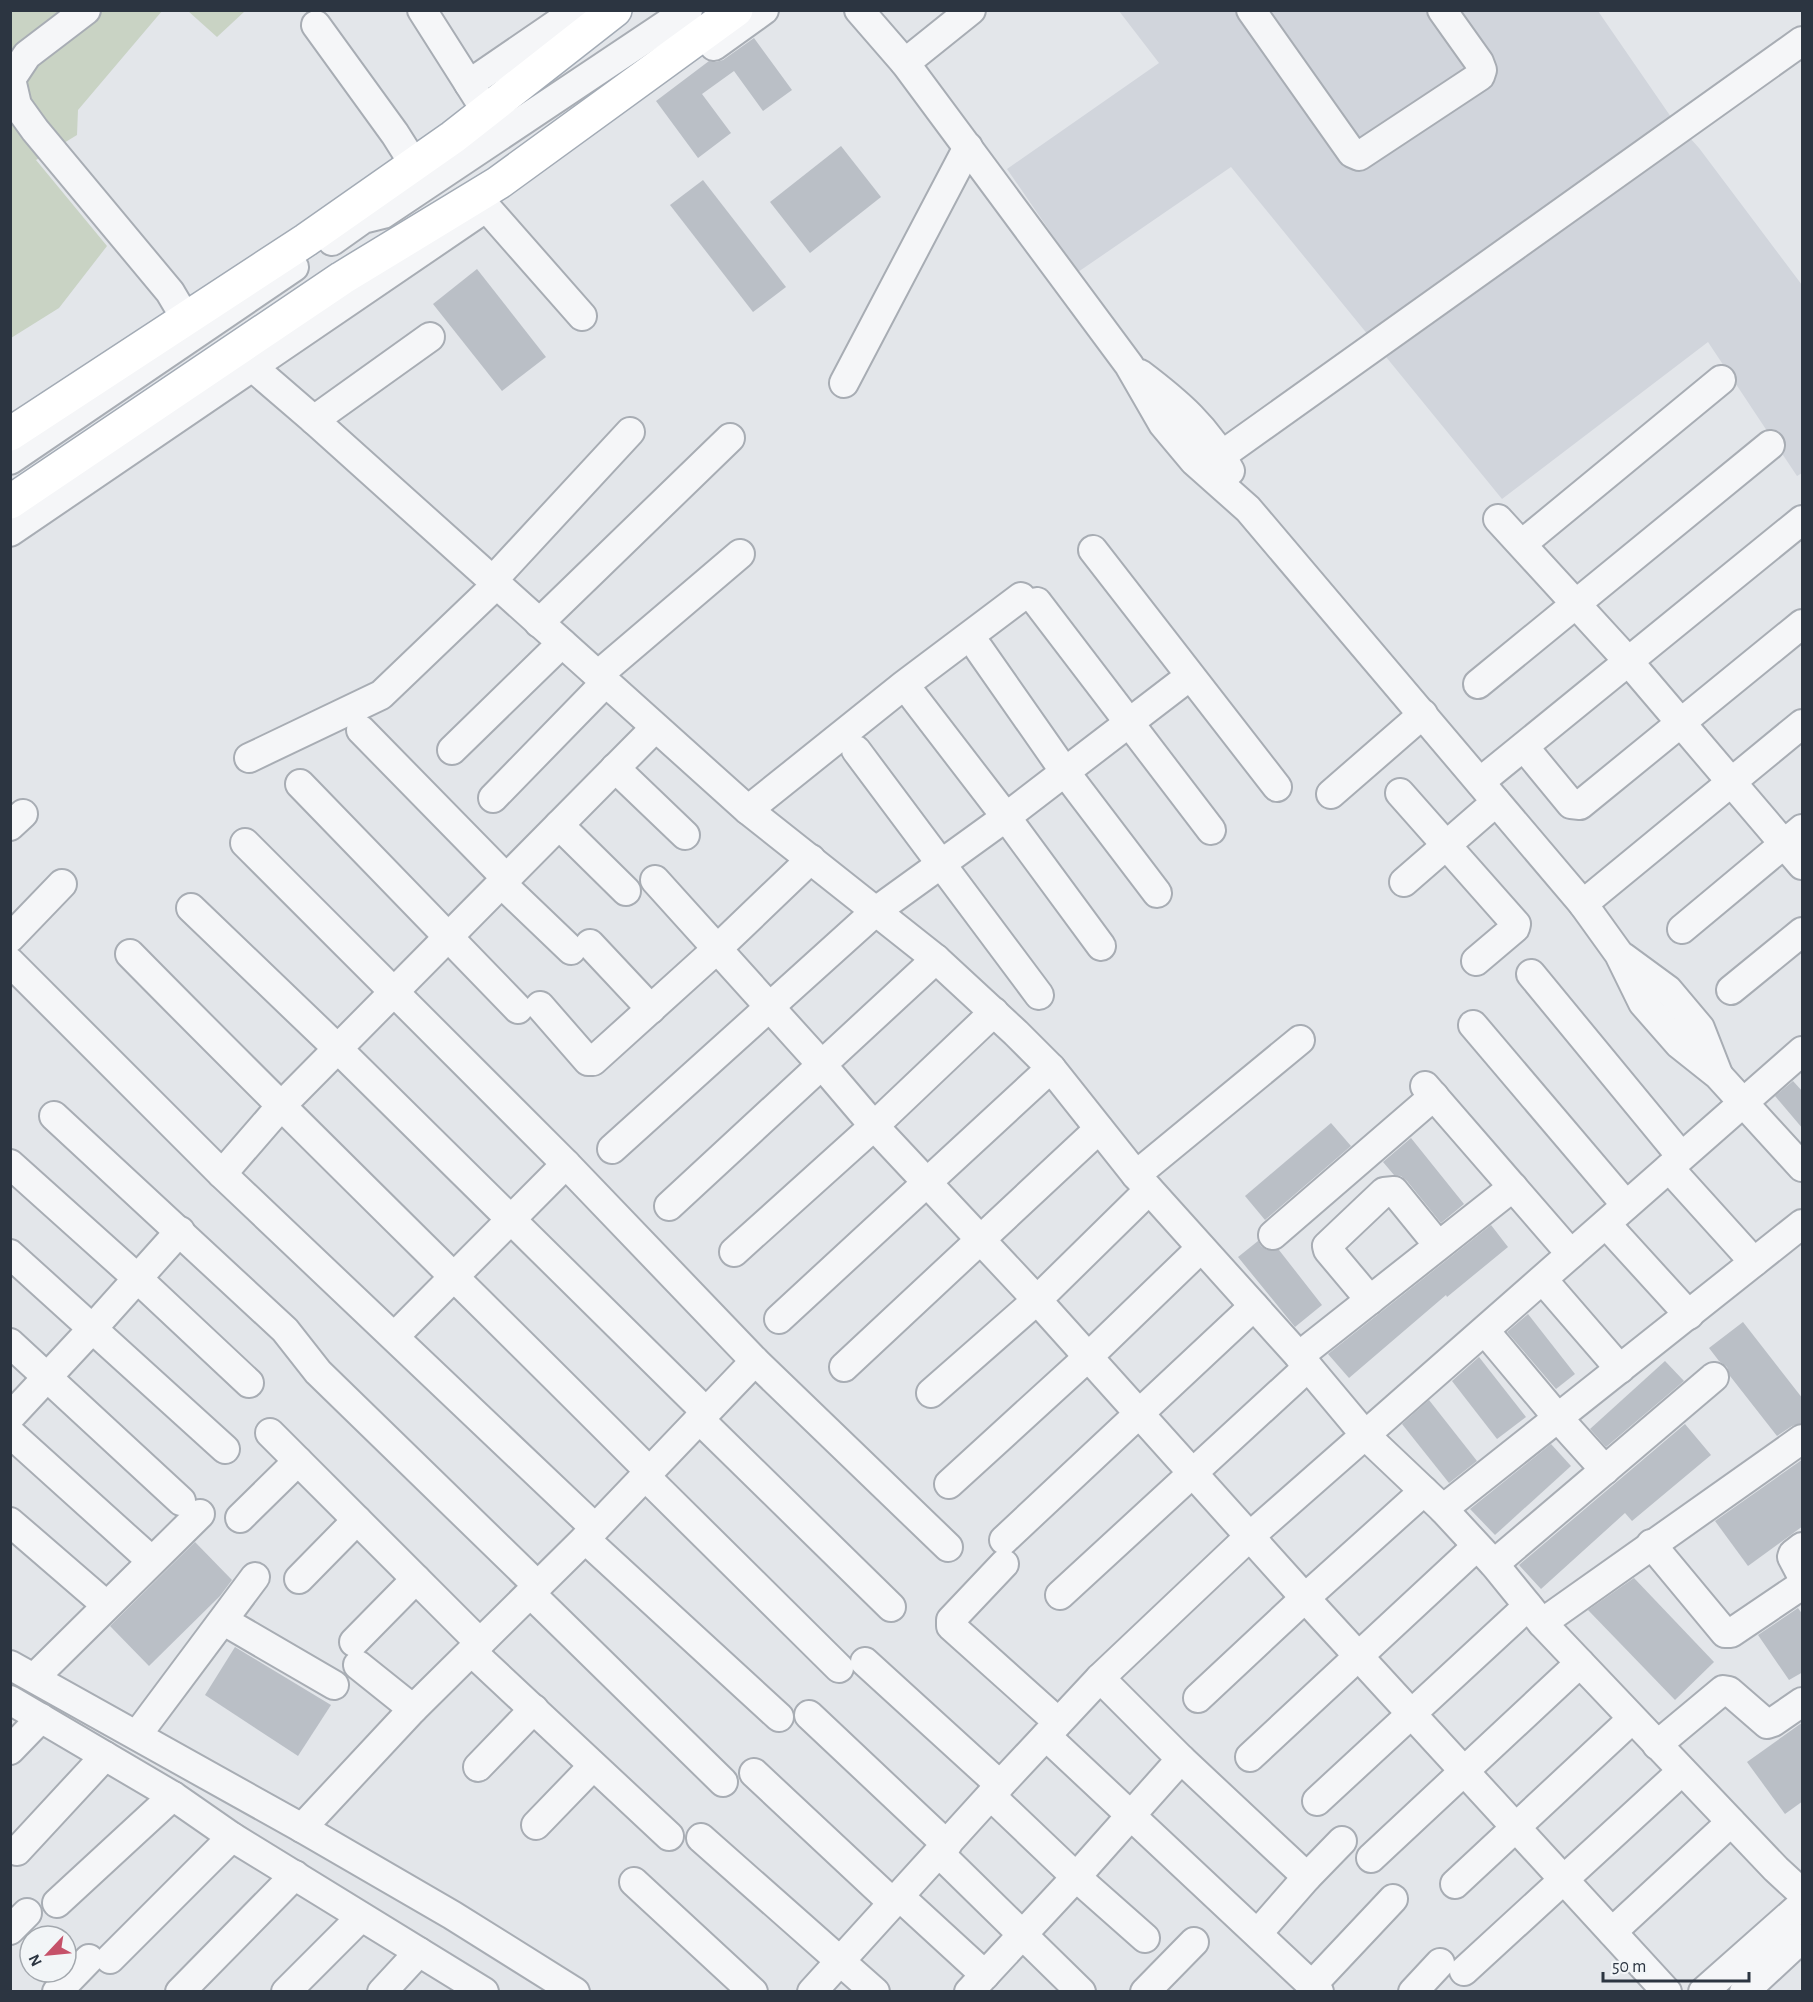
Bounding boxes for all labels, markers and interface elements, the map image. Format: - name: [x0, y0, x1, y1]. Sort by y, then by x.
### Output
- north arrow: [18, 1924, 78, 1984]
- scale bar: [1603, 1945, 1748, 1983]
- text: N: [26, 1952, 45, 1969]
- text: 50 m: [1612, 1958, 1646, 1976]

